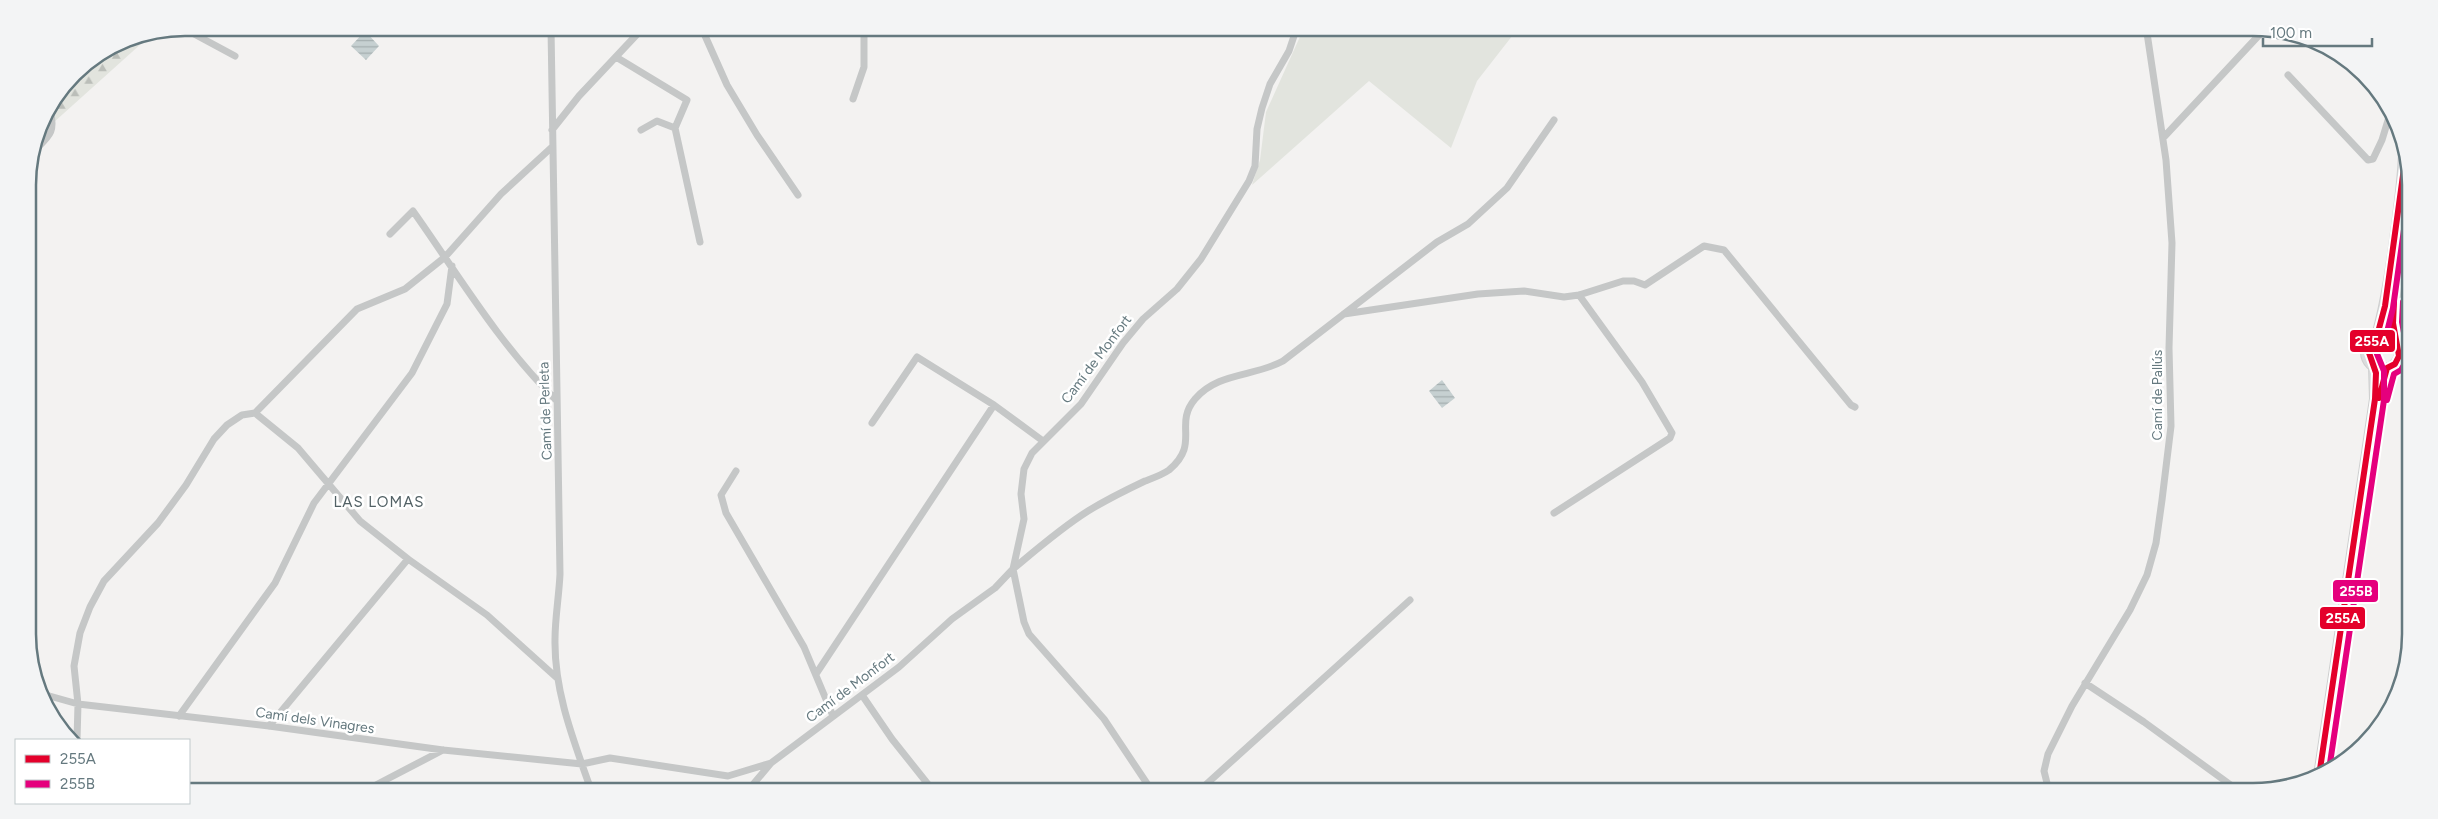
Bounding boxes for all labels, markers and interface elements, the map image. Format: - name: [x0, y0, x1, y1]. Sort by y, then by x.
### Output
- scale bar: [2263, 15, 2372, 47]
- text: 100 m: [2270, 24, 2312, 42]
- street label: Camí de Monfort: [1058, 312, 1135, 407]
- line badge: 255A: [2349, 329, 2396, 353]
- text: 255A: [2355, 333, 2389, 350]
- street label: Camí de Pallús: [2149, 350, 2166, 440]
- street label: Camí de Perleta: [535, 361, 556, 461]
- district label: LAS LOMAS: [333, 493, 425, 511]
- line badge: 255B: [2332, 579, 2379, 603]
- text: 255B: [2340, 583, 2373, 600]
- line badge: 255A: [2319, 606, 2366, 630]
- text: 255A: [2326, 610, 2360, 627]
- street label: Camí de Monfort: [803, 649, 898, 726]
- street label: Camí dels Vinagres: [254, 704, 375, 737]
- legend: [15, 739, 190, 804]
- text: 255A: [60, 750, 96, 768]
- text: 255B: [60, 775, 95, 793]

